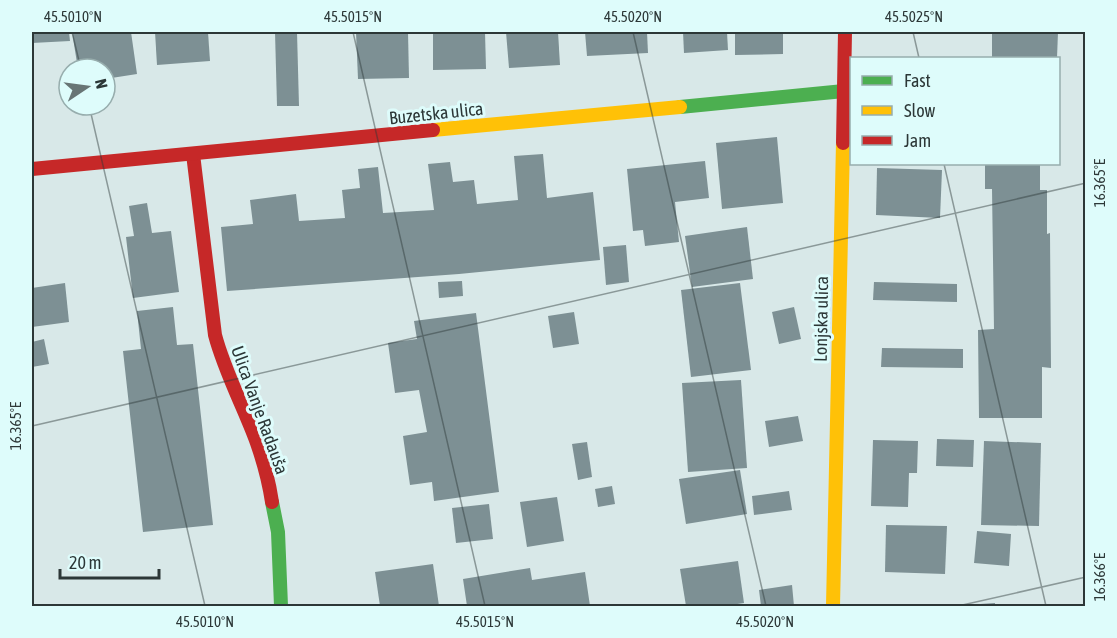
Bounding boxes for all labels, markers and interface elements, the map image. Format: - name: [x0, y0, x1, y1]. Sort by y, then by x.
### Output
- text: 45.5010°N: [44, 8, 102, 25]
- text: 45.5015°N: [324, 8, 382, 25]
- text: 45.5020°N: [604, 8, 662, 25]
- text: 45.5025°N: [885, 8, 943, 25]
- north arrow: [57, 57, 117, 117]
- legend: [850, 57, 1060, 165]
- text: Fast: [904, 70, 931, 91]
- text: N: [92, 77, 111, 90]
- street label: Buzetska ulica: [388, 98, 484, 128]
- text: Slow: [904, 100, 935, 121]
- text: Jam: [904, 130, 931, 151]
- text: 16.365°E: [1091, 158, 1108, 207]
- street label: Lonjska ulica: [810, 276, 832, 362]
- street label: Ulica Vanje Radauša: [227, 343, 293, 477]
- text: 16.365°E: [7, 401, 24, 450]
- scale bar: [60, 542, 159, 580]
- text: 20 m: [69, 552, 101, 573]
- text: 16.366°E: [1091, 552, 1108, 601]
- text: 45.5010°N: [176, 613, 234, 630]
- text: 45.5015°N: [456, 613, 514, 630]
- text: 45.5020°N: [736, 613, 794, 630]

